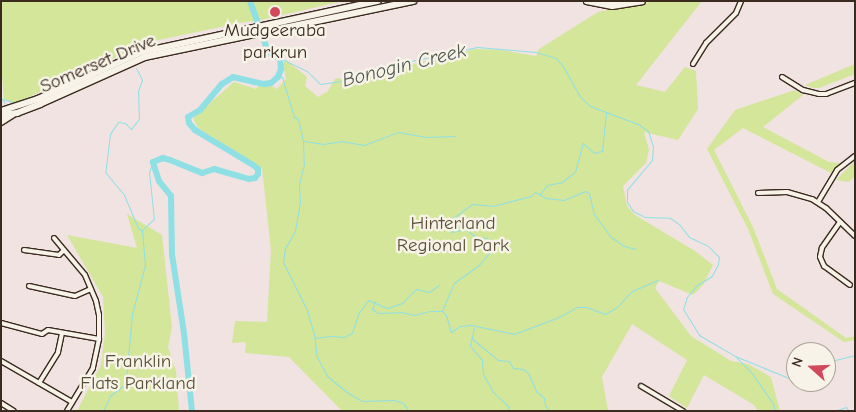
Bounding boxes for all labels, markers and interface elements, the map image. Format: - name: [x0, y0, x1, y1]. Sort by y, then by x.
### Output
- marker: Mudgeeraba parkrun: [269, 6, 281, 18]
- place label: Mudgeeraba parkrun: [224, 20, 326, 64]
- street label: Somerset Drive: [37, 29, 159, 99]
- water label: Bonogin Creek: [340, 38, 468, 92]
- park label: Hinterland Regional Park: [397, 213, 509, 257]
- north arrow: [786, 342, 836, 392]
- park label: Franklin Flats Parkland: [80, 351, 196, 395]
- text: N: [788, 355, 807, 369]

